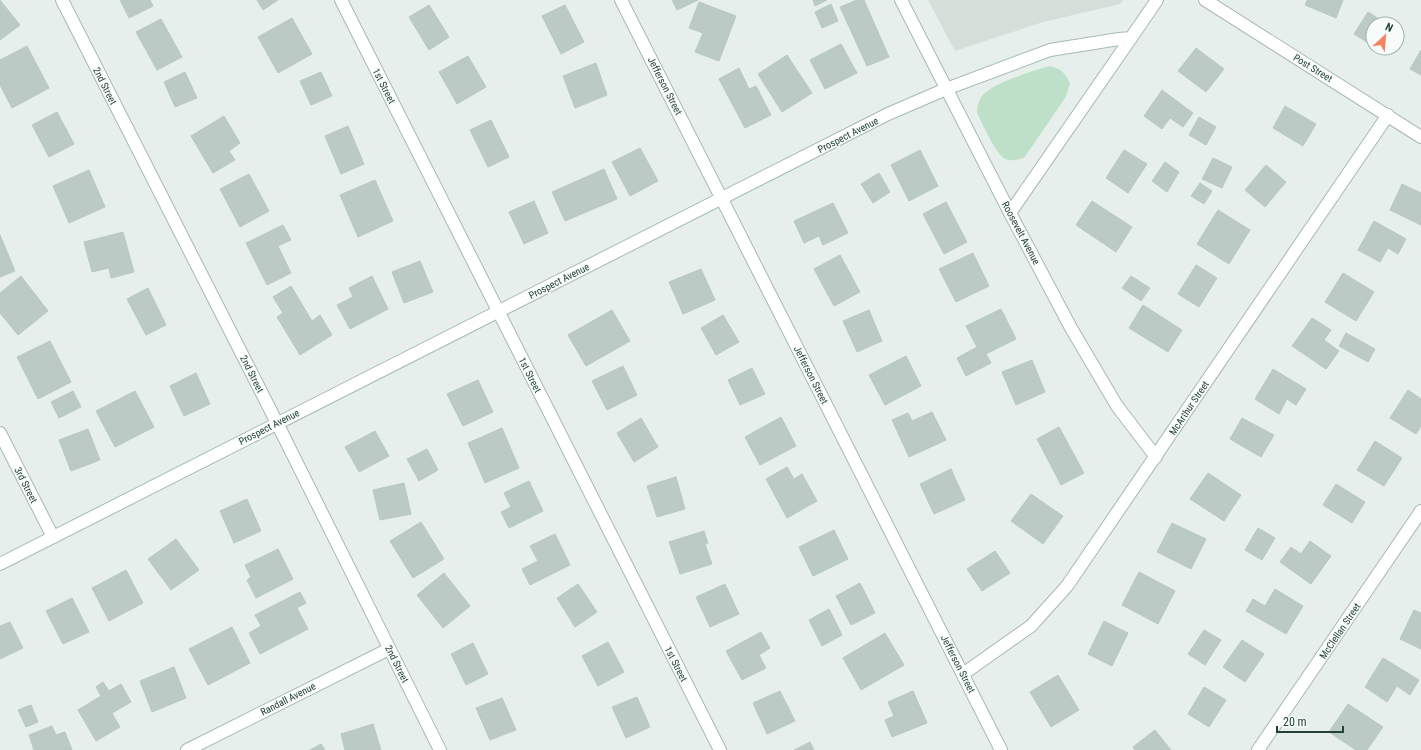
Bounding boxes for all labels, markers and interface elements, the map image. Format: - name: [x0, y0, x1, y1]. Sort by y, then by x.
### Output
- north arrow: [1365, 16, 1405, 56]
- text: N: [1383, 20, 1395, 35]
- street label: Post Street: [1292, 52, 1334, 84]
- street label: Jefferson Street: [646, 55, 684, 117]
- street label: 2nd Street: [91, 65, 119, 107]
- street label: 1st Street: [370, 66, 398, 106]
- street label: Prospect Avenue: [816, 115, 880, 155]
- street label: Roosevelt Avenue: [1000, 200, 1042, 267]
- street label: Prospect Avenue: [527, 261, 591, 301]
- street label: Jefferson Street: [792, 344, 830, 406]
- street label: 2nd Street: [238, 353, 266, 395]
- street label: 1st Street: [516, 355, 544, 395]
- street label: McArthur Street: [1167, 379, 1211, 437]
- street label: Prospect Avenue: [237, 407, 301, 447]
- street label: 3rd Street: [12, 465, 40, 505]
- street label: McClellan Street: [1317, 601, 1363, 661]
- street label: Jefferson Street: [939, 633, 977, 695]
- street label: 2nd Street: [383, 643, 411, 685]
- street label: 1st Street: [662, 644, 690, 684]
- street label: Randall Avenue: [259, 680, 318, 718]
- scale bar: [1277, 708, 1343, 734]
- text: 20 m: [1283, 715, 1307, 729]

